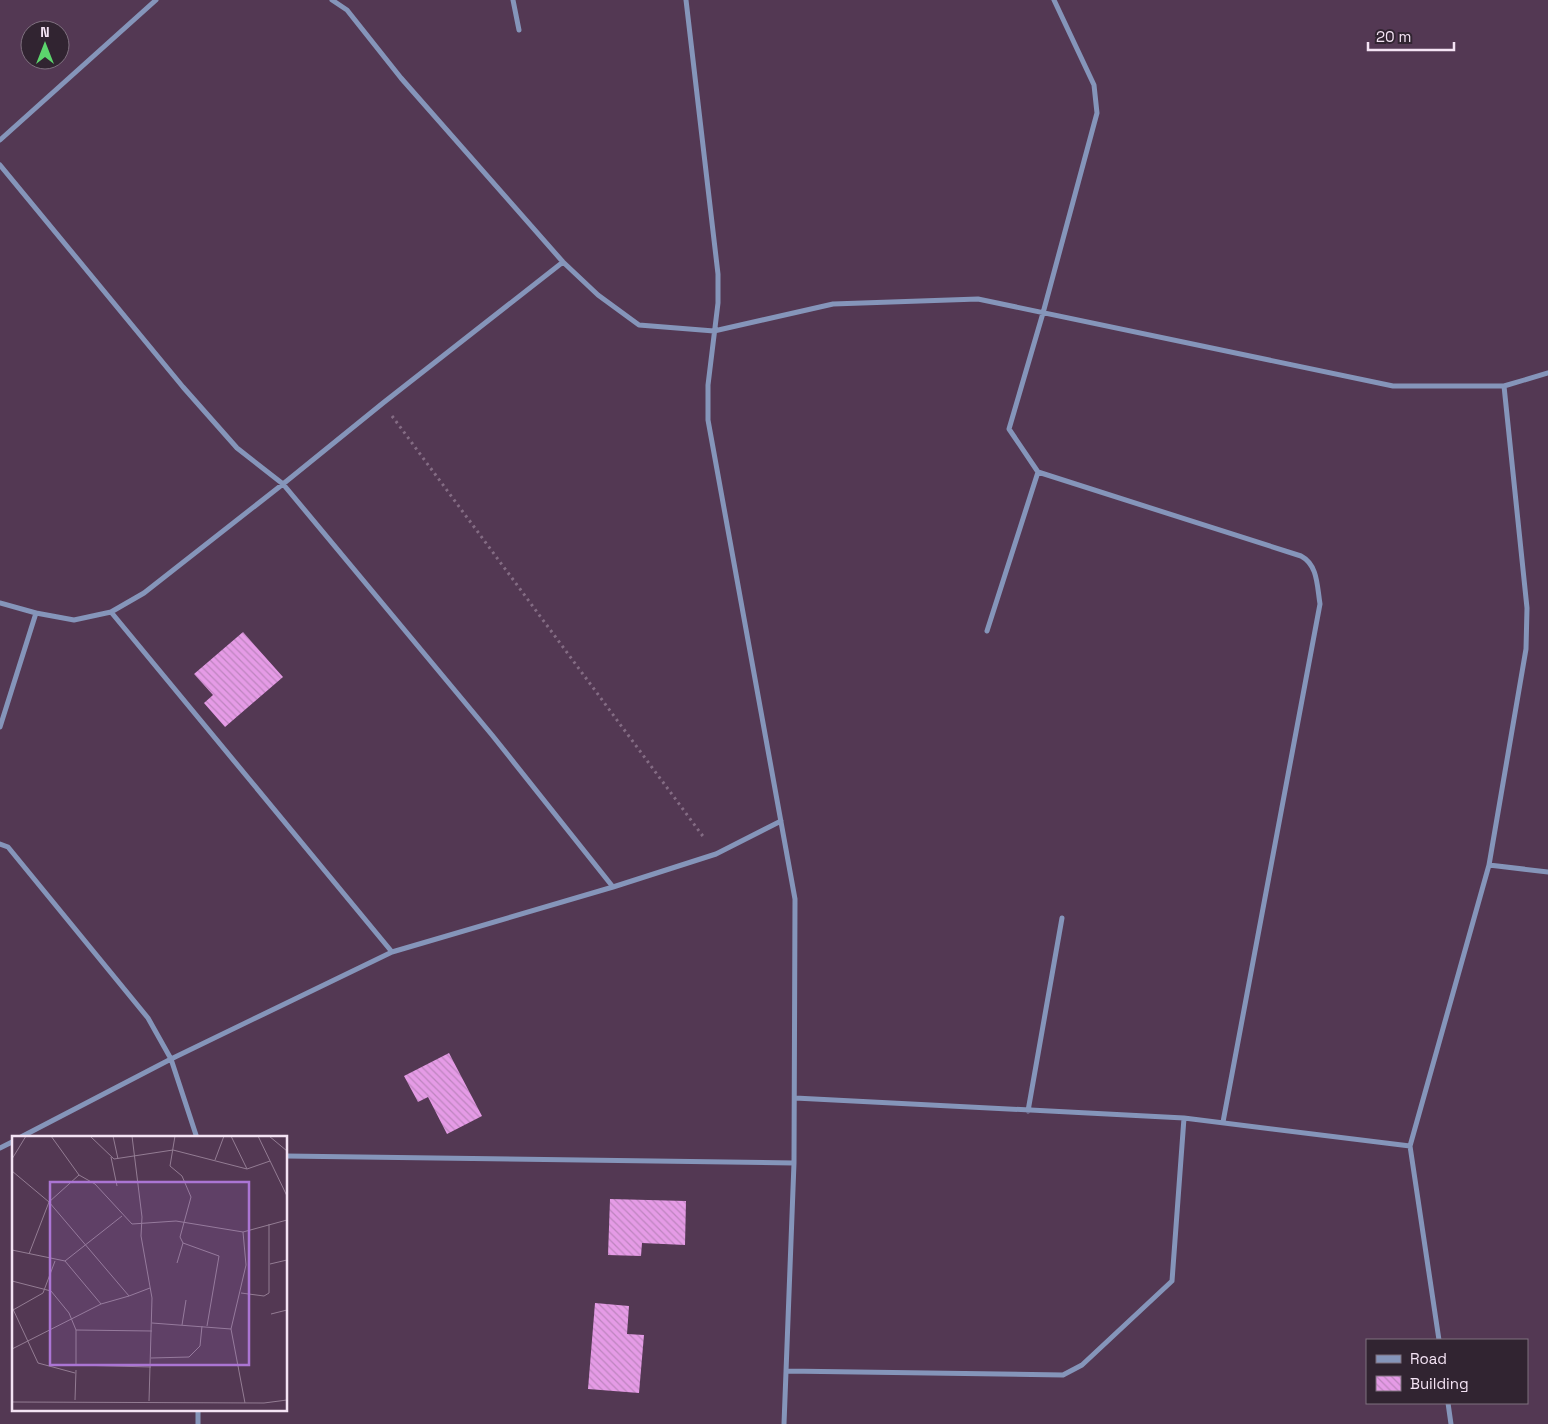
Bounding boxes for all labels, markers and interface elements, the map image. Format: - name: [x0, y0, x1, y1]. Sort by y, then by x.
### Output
- north arrow: [20, 20, 70, 70]
- scale bar: [1368, 20, 1454, 52]
- text: N: [40, 23, 50, 41]
- text: 20 m: [1376, 27, 1411, 46]
- inset map: [12, 1136, 288, 1412]
- legend: [1366, 1339, 1528, 1404]
- text: Road: [1410, 1349, 1447, 1368]
- text: Building: [1410, 1374, 1469, 1393]

